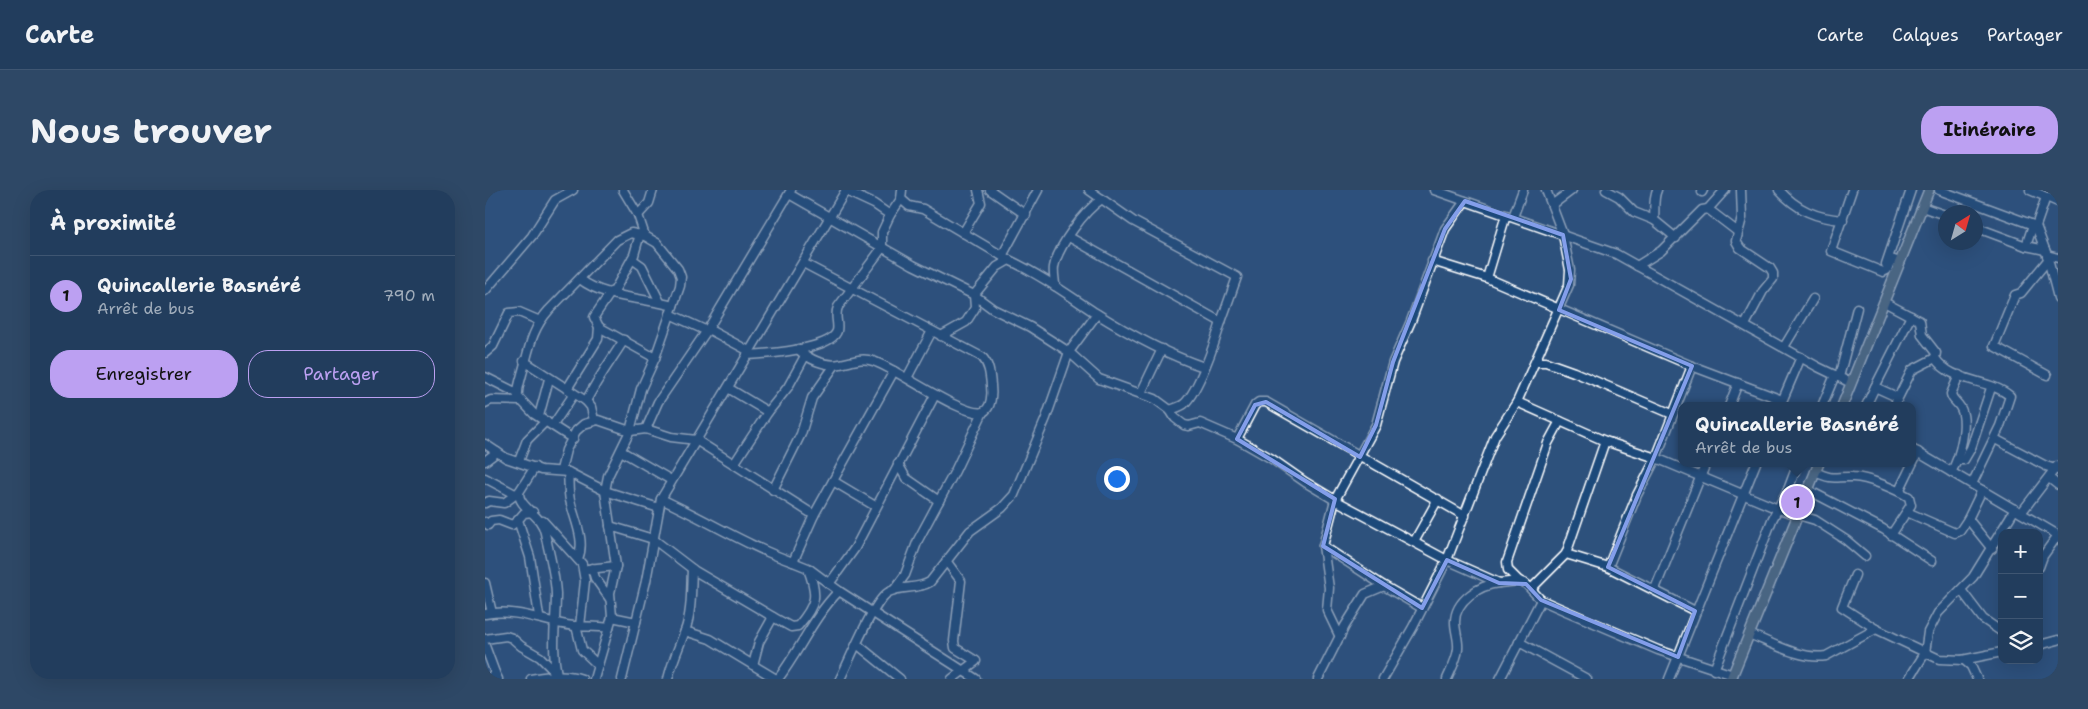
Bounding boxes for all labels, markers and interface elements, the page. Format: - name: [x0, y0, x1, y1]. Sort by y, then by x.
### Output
- text: Carte: [25, 19, 94, 51]
- text: Carte: [1817, 23, 1864, 47]
- text: Calques: [1892, 23, 1959, 47]
- text: Partager: [1987, 23, 2063, 47]
- button: Itinéraire: [1921, 106, 2058, 154]
- text: Nous trouver: [30, 107, 272, 154]
- north arrow: [1938, 205, 1983, 250]
- text: À proximité: [50, 209, 176, 237]
- text: Quincallerie Basnéré: [97, 273, 301, 298]
- text: 1: [62, 285, 70, 306]
- text: 790 m: [383, 285, 435, 306]
- text: Arrêt de bus: [97, 298, 195, 319]
- button: Enregistrer: [50, 350, 238, 398]
- button: Partager: [248, 350, 435, 398]
- popup: [1678, 402, 1916, 467]
- text: Quincallerie Basnéré: [1695, 412, 1899, 437]
- text: Arrêt de bus: [1695, 437, 1793, 458]
- your location: [1104, 466, 1130, 492]
- pin: 1: [1781, 483, 1813, 521]
- map controls: [1998, 529, 2043, 664]
- button: +: [1998, 529, 2043, 574]
- button: −: [1998, 574, 2043, 619]
- button: layers: [1998, 619, 2043, 664]

